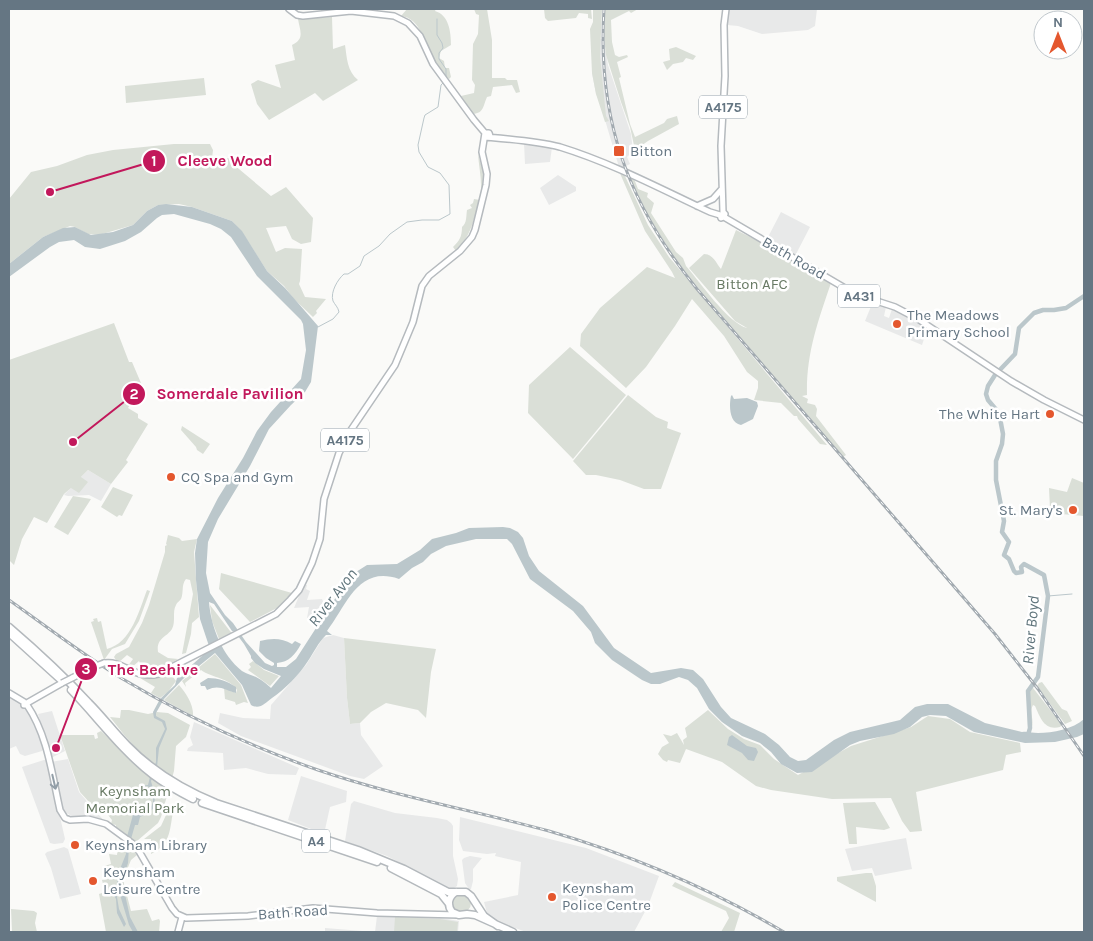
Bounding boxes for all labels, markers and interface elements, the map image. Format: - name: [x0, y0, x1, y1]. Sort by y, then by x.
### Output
- north arrow: [1033, 10, 1083, 60]
- text: N: [1053, 14, 1063, 31]
- road number: A4175: [699, 95, 747, 118]
- place label: Bitton: [630, 142, 672, 160]
- marker: Bitton: [612, 144, 626, 158]
- callout: Cleeve Wood: [142, 145, 282, 176]
- text: Cleeve Wood: [177, 151, 273, 170]
- text: 1: [151, 152, 157, 170]
- street label: Bath Road: [759, 233, 829, 283]
- park label: Bitton AFC: [716, 275, 788, 293]
- road number: A431: [838, 284, 880, 308]
- place label: The Meadows Primary School: [907, 306, 1010, 341]
- marker: The Meadows Primary School: [891, 318, 903, 330]
- callout: Somerdale Pavilion: [122, 378, 314, 409]
- text: Somerdale Pavilion: [156, 384, 304, 403]
- text: 2: [129, 385, 139, 403]
- place label: The White Hart: [939, 405, 1040, 423]
- marker: The White Hart: [1044, 408, 1056, 420]
- road number: A4175: [321, 428, 369, 452]
- place label: CQ Spa and Gym: [181, 468, 294, 486]
- marker: CQ Spa and Gym: [165, 471, 177, 483]
- place label: St. Mary's: [999, 501, 1063, 519]
- marker: St. Mary's: [1067, 504, 1079, 516]
- water label: River Avon: [304, 564, 361, 630]
- water label: River Boyd: [1018, 594, 1043, 665]
- callout: The Beehive: [73, 654, 209, 685]
- text: 3: [81, 660, 91, 678]
- text: The Beehive: [108, 660, 198, 679]
- one-way arrow: [50, 774, 59, 790]
- park label: Keynsham Memorial Park: [86, 782, 184, 817]
- road number: A4: [302, 829, 330, 852]
- place label: Keynsham Library: [85, 836, 207, 854]
- marker: Keynsham Library: [69, 839, 81, 851]
- place label: Keynsham Leisure Centre: [103, 863, 201, 898]
- marker: Keynsham Leisure Centre: [87, 875, 99, 887]
- place label: Keynsham Police Centre: [562, 879, 651, 914]
- marker: Keynsham Police Centre: [546, 891, 558, 903]
- street label: Bath Road: [257, 901, 329, 923]

